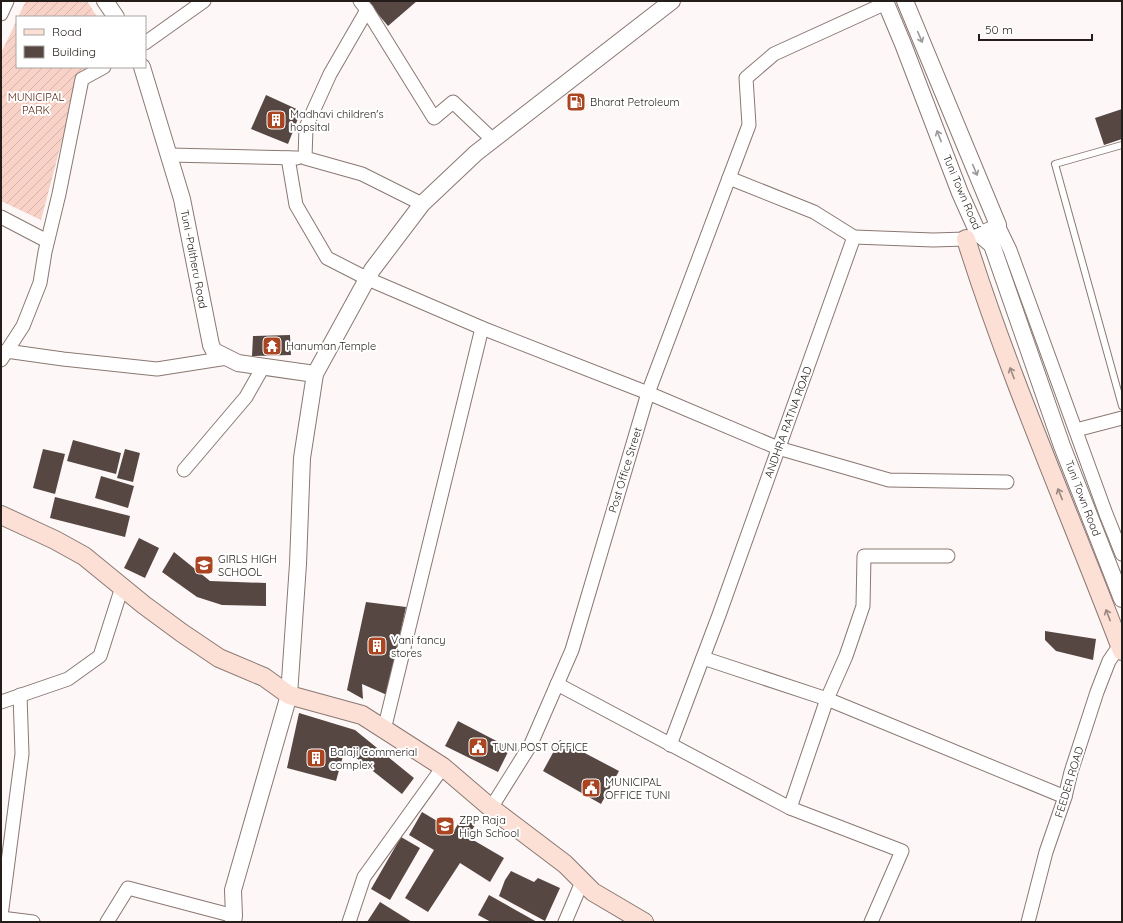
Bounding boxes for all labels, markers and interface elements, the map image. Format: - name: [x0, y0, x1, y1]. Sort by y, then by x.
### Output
- legend: [16, 16, 146, 68]
- scale bar: [979, 16, 1092, 42]
- text: 50 m: [985, 22, 1013, 37]
- text: Road: [52, 24, 82, 39]
- one-way arrow: [917, 30, 924, 42]
- text: Building: [52, 44, 96, 59]
- park label: MUNICIPAL PARK: [8, 90, 65, 117]
- fuel station icon: Bharat Petroleum: [565, 91, 587, 113]
- place label: Bharat Petroleum: [590, 95, 680, 109]
- place label: Madhavi children's hopsital: [290, 107, 384, 134]
- building icon: Madhavi children's hopsital: [265, 109, 287, 131]
- one-way arrow: [934, 130, 942, 142]
- street label: Tuni Town Road: [940, 152, 984, 232]
- one-way arrow: [972, 163, 980, 175]
- street label: Tuni -Paltheru Road: [178, 208, 210, 310]
- temple icon: Hanuman Temple: [261, 335, 283, 357]
- place label: Hanuman Temple: [286, 339, 376, 353]
- street label: ANDHRA RATNA ROAD: [761, 364, 815, 480]
- one-way arrow: [1008, 368, 1016, 380]
- street label: Post Office Street: [605, 425, 645, 514]
- street label: Tuni Town Road: [1062, 458, 1104, 538]
- one-way arrow: [1056, 489, 1064, 501]
- place label: GIRLS HIGH SCHOOL: [218, 552, 277, 579]
- school or university icon: GIRLS HIGH SCHOOL: [193, 554, 215, 576]
- one-way arrow: [1104, 609, 1112, 621]
- place label: Vani fancy stores: [391, 633, 445, 660]
- building icon: Vani fancy stores: [366, 635, 388, 657]
- public building icon: TUNI POST OFFICE: [467, 736, 489, 758]
- place label: TUNI POST OFFICE: [492, 740, 588, 754]
- place label: Balaji Commerial complex: [330, 745, 417, 772]
- street label: FEEDER ROAD: [1051, 745, 1087, 819]
- building icon: Balaji Commerial complex: [305, 747, 327, 769]
- place label: MUNICIPAL OFFICE TUNI: [605, 775, 670, 802]
- public building icon: MUNICIPAL OFFICE TUNI: [580, 777, 602, 799]
- place label: ZPP Raja High School: [459, 813, 519, 840]
- school or university icon: ZPP Raja High School: [434, 815, 456, 837]

